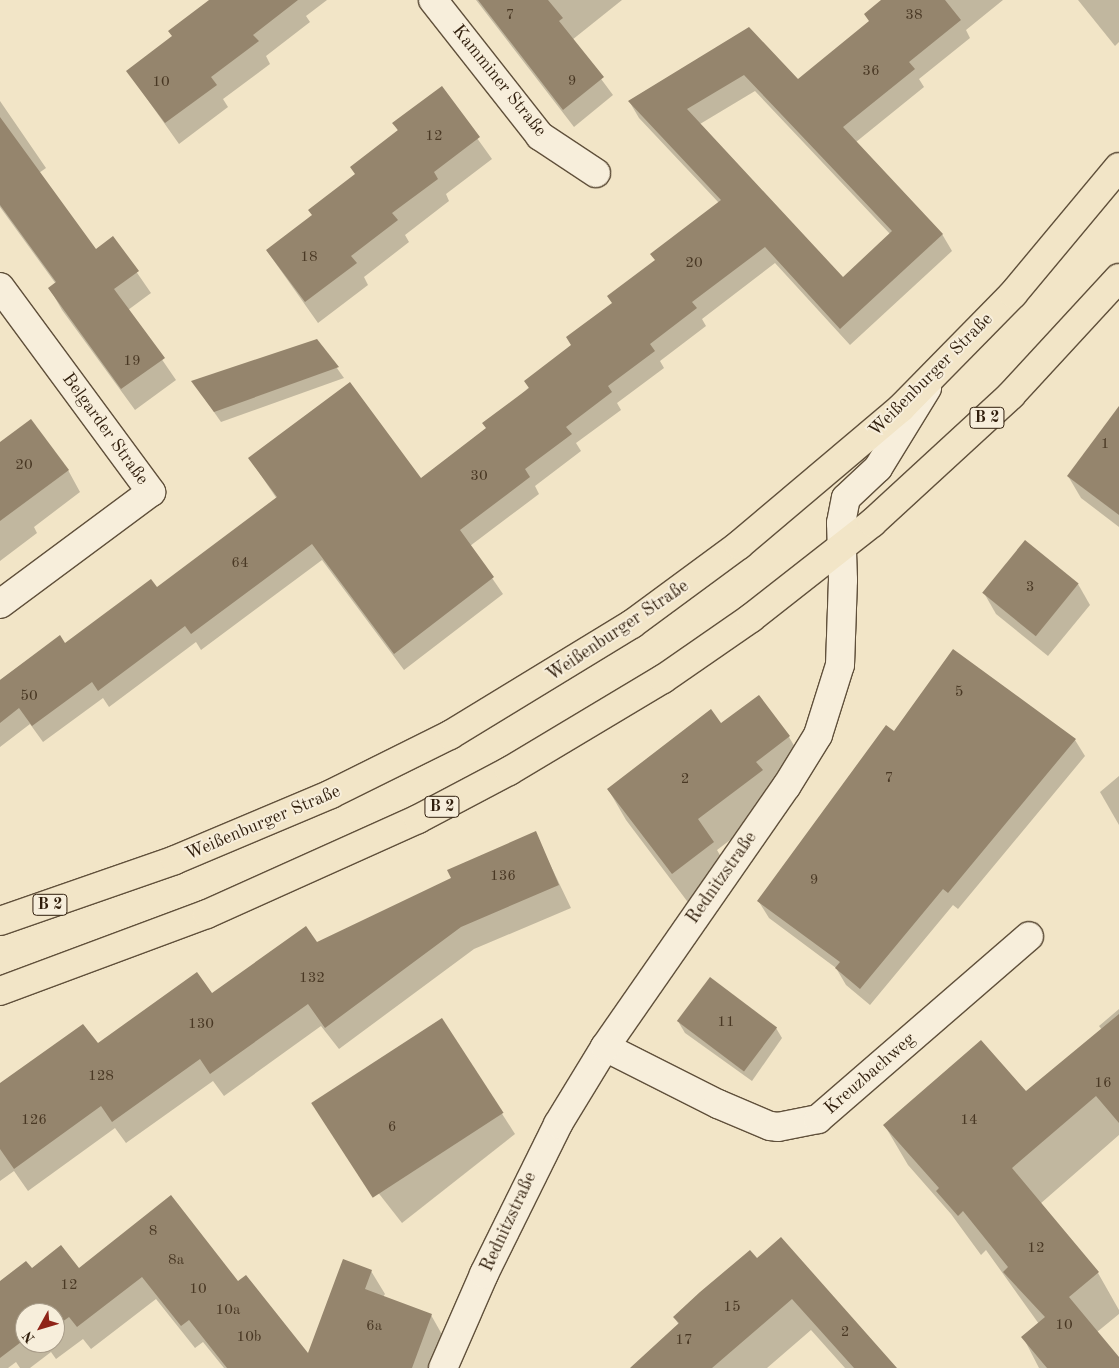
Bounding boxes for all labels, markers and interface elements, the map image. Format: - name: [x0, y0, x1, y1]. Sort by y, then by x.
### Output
- house number: 7: [506, 7, 514, 25]
- house number: 38: [905, 7, 923, 25]
- street label: Kamminer Straße: [447, 21, 551, 141]
- house number: 36: [862, 63, 880, 81]
- house number: 9: [568, 73, 576, 91]
- house number: 10: [152, 74, 170, 92]
- house number: 12: [425, 128, 443, 146]
- house number: 18: [300, 249, 318, 267]
- house number: 20: [685, 255, 703, 273]
- street label: Weißenburger Straße: [865, 309, 997, 441]
- house number: 19: [123, 353, 141, 371]
- street label: Belgarder Straße: [57, 369, 153, 489]
- road number: B 2: [968, 404, 1006, 432]
- house number: 1: [1101, 436, 1109, 454]
- house number: 20: [15, 457, 33, 475]
- house number: 30: [470, 468, 488, 486]
- house number: 64: [231, 555, 249, 573]
- street label: Weißenburger Straße: [543, 576, 693, 686]
- house number: 3: [1026, 579, 1034, 597]
- house number: 5: [955, 684, 963, 702]
- house number: 50: [20, 688, 38, 706]
- house number: 7: [885, 770, 893, 788]
- house number: 2: [681, 771, 689, 789]
- street label: Weißenburger Straße: [182, 781, 344, 865]
- road number: B 2: [423, 794, 461, 820]
- street label: Rednitzstraße: [682, 828, 762, 928]
- house number: 136: [490, 868, 516, 886]
- house number: 9: [810, 872, 818, 890]
- road number: B 2: [31, 892, 69, 918]
- house number: 132: [299, 970, 325, 988]
- house number: 11: [717, 1014, 735, 1032]
- house number: 130: [188, 1016, 214, 1034]
- street label: Kreuzbachweg: [820, 1029, 920, 1119]
- house number: 128: [88, 1068, 114, 1086]
- house number: 16: [1094, 1075, 1112, 1093]
- house number: 126: [21, 1112, 47, 1130]
- house number: 14: [960, 1112, 978, 1130]
- house number: 6: [388, 1119, 396, 1137]
- street label: Rednitzstraße: [476, 1169, 542, 1275]
- house number: 8: [149, 1223, 157, 1241]
- house number: 12: [1027, 1240, 1045, 1258]
- house number: 8a: [168, 1252, 184, 1270]
- house number: 12: [60, 1277, 78, 1295]
- house number: 10: [189, 1281, 207, 1299]
- house number: 15: [723, 1299, 741, 1317]
- house number: 10a: [216, 1302, 240, 1320]
- north arrow: [15, 1303, 65, 1353]
- house number: 10: [1055, 1317, 1073, 1335]
- house number: 6a: [366, 1318, 382, 1336]
- house number: 2: [841, 1324, 849, 1342]
- text: N: [20, 1328, 38, 1345]
- house number: 10b: [236, 1329, 262, 1347]
- house number: 17: [675, 1332, 693, 1350]

